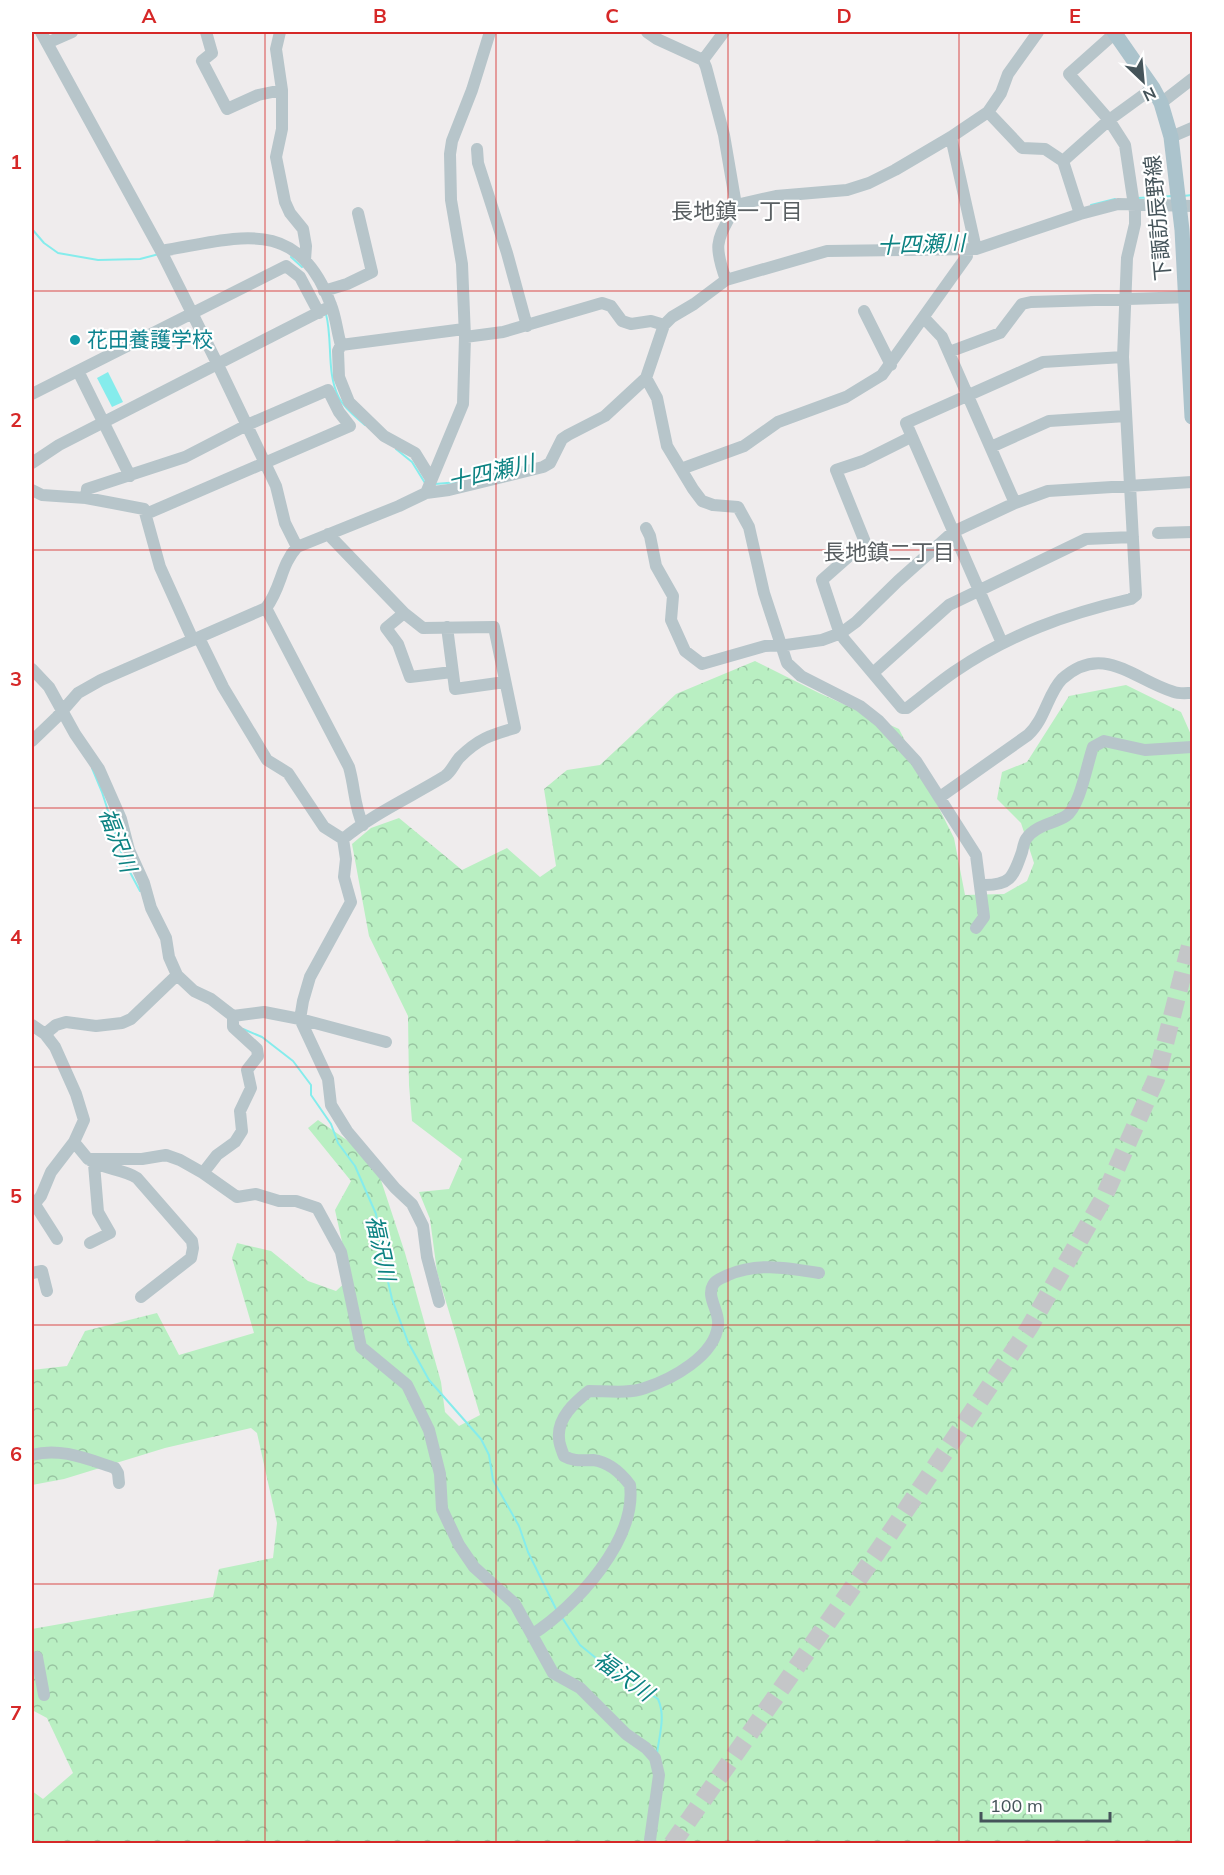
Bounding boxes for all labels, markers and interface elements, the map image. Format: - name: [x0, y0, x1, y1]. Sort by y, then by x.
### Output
- text: A: [142, 3, 157, 28]
- text: B: [373, 3, 387, 28]
- text: C: [605, 3, 619, 28]
- text: D: [836, 3, 852, 28]
- text: E: [1069, 3, 1081, 28]
- north arrow: [1113, 51, 1173, 111]
- text: N: [1140, 83, 1159, 106]
- text: 1: [10, 149, 22, 174]
- street label: 下諏訪辰野線: [1139, 154, 1175, 282]
- district label: 長地鎮一丁目: [671, 197, 803, 225]
- water label: 十四瀬川: [877, 228, 967, 260]
- place label: 花田養護学校: [87, 326, 213, 352]
- marker: 花田養護学校: [68, 333, 82, 347]
- text: 2: [10, 407, 22, 432]
- water label: 十四瀬川: [445, 448, 539, 496]
- district label: 長地鎮二丁目: [823, 538, 955, 566]
- text: 3: [10, 666, 22, 691]
- water label: 福沢川: [93, 804, 144, 878]
- text: 4: [10, 924, 22, 949]
- text: 5: [10, 1183, 22, 1208]
- water label: 福沢川: [360, 1213, 402, 1285]
- text: 6: [10, 1441, 22, 1466]
- water label: 福沢川: [589, 1645, 661, 1708]
- text: 7: [10, 1700, 22, 1725]
- scale bar: [981, 1785, 1110, 1823]
- text: 100 m: [990, 1794, 1043, 1817]

